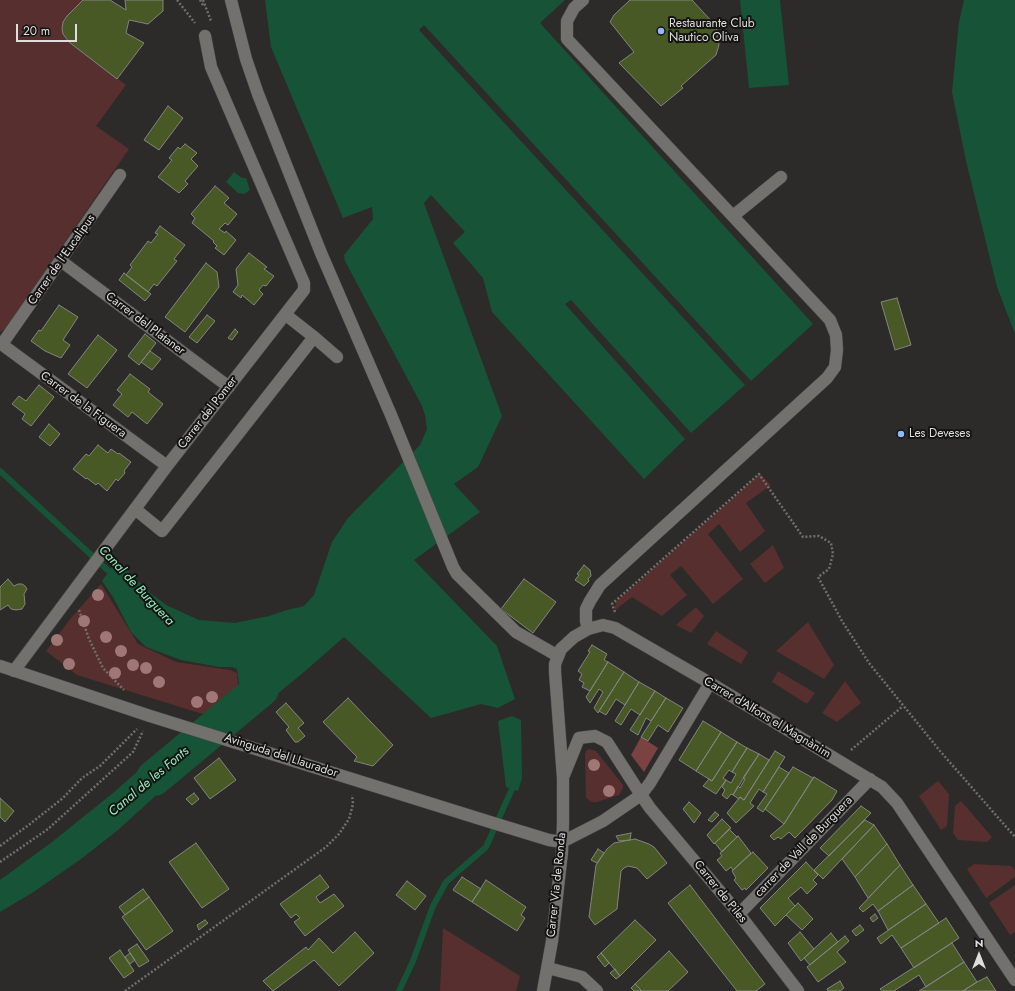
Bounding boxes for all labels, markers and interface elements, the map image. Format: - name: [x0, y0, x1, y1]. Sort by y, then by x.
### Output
- scale bar: [18, 16, 79, 42]
- place label: Restaurante Club Nautico Oliva: [669, 17, 755, 45]
- text: 20 m: [23, 22, 50, 40]
- marker: Restaurante Club Nautico Oliva: [656, 26, 666, 36]
- street label: Carrer de l'Eucalipus: [25, 212, 99, 308]
- street label: Carrer del Plataner: [102, 289, 188, 359]
- street label: Carrer de la Figuera: [37, 369, 129, 441]
- street label: Carrer del Pomer: [175, 374, 241, 452]
- place label: Les Deveses: [909, 427, 970, 441]
- marker: Les Deveses: [896, 429, 906, 439]
- water label: Canal de Burguera: [95, 543, 177, 629]
- street label: Carrer d'Alfons el Magnànim: [701, 674, 833, 762]
- street label: Avinguda del Llaurador: [222, 731, 340, 781]
- water label: Canal de les Fonts: [106, 744, 192, 820]
- street label: carrer de Vall de Burguera: [752, 794, 856, 900]
- street label: Carrer Via de Ronda: [544, 832, 570, 938]
- street label: Carrer de Piles: [690, 858, 750, 926]
- north arrow: [959, 935, 999, 975]
- text: N: [975, 935, 983, 951]

